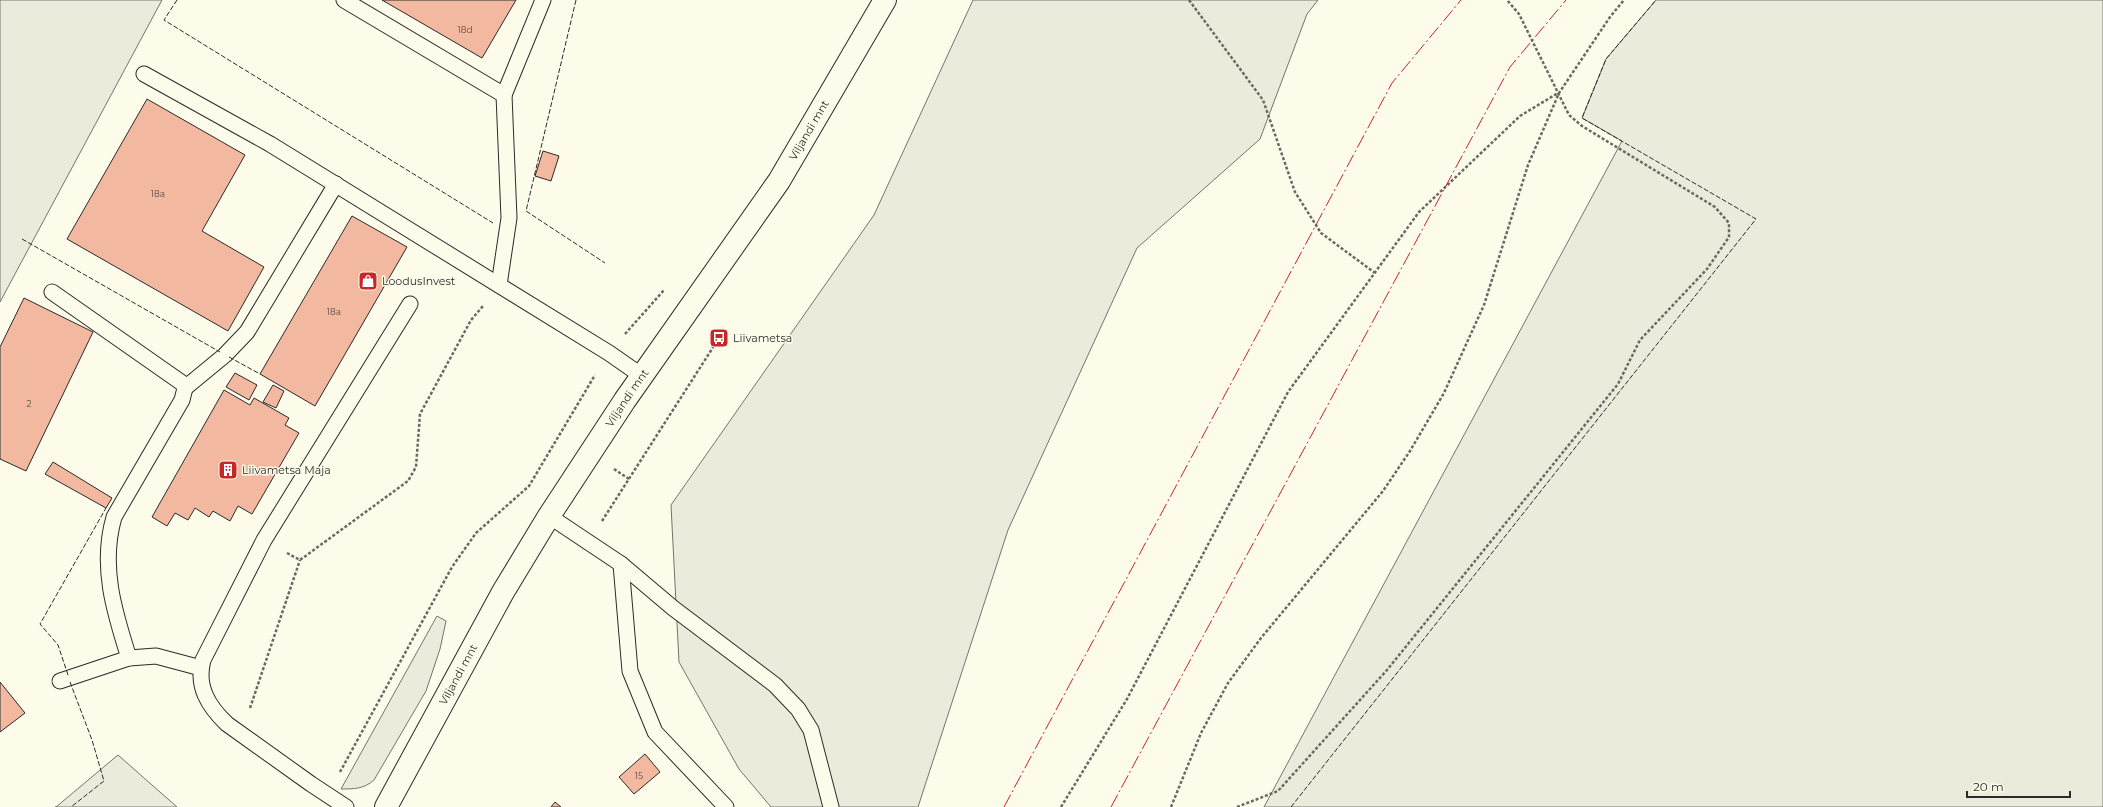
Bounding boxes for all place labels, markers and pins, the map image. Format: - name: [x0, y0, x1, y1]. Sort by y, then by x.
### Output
- shop icon: LoodusInvest: [357, 270, 379, 292]
- place label: LoodusInvest: [382, 274, 456, 288]
- bus stop icon: Liivametsa: [708, 327, 730, 349]
- place label: Liivametsa: [733, 331, 792, 345]
- building icon: Liivametsa Maja: [217, 459, 239, 481]
- place label: Liivametsa Maja: [242, 463, 331, 477]

